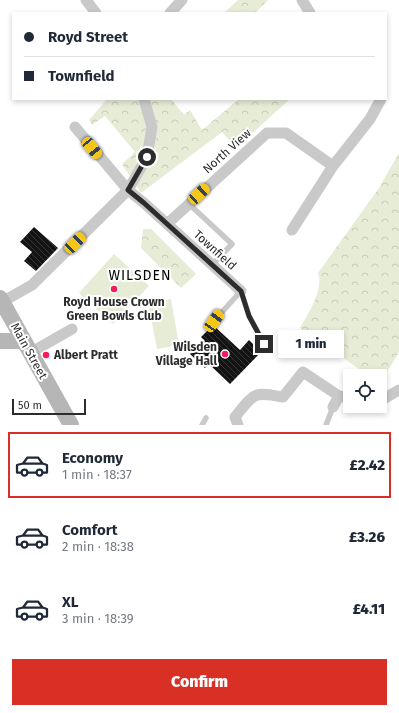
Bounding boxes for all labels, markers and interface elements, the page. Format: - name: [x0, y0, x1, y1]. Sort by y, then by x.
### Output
- text: Royd Street: [48, 28, 128, 46]
- text: Townfield: [48, 67, 115, 85]
- street label: North View: [200, 126, 254, 176]
- car: [80, 135, 104, 161]
- route start: [138, 148, 156, 166]
- car: [186, 181, 212, 207]
- street label: Townfield: [191, 227, 239, 273]
- car: [62, 230, 88, 256]
- district label: WILSDEN: [108, 267, 172, 284]
- marker: Royd House Crown Green Bowls Club: [109, 284, 119, 294]
- place label: Royd House Crown Green Bowls Club: [63, 295, 165, 323]
- car: [202, 308, 226, 334]
- street label: Main Street: [8, 320, 50, 382]
- callout: 1 min: [278, 330, 344, 358]
- route end: [255, 335, 273, 353]
- text: 1 min: [295, 336, 327, 351]
- place label: Wilsden Village Hall: [155, 340, 217, 368]
- place label: Albert Pratt: [53, 348, 118, 362]
- marker: Wilsden Village Hall: [220, 349, 230, 359]
- marker: Albert Pratt: [41, 350, 51, 360]
- map controls: [343, 369, 387, 413]
- button: locate: [343, 369, 387, 413]
- scale bar: [12, 397, 86, 416]
- text: 50 m: [18, 399, 42, 412]
- icon: car: [14, 447, 50, 483]
- text: Economy: [62, 449, 123, 467]
- text: £2.42: [349, 456, 385, 474]
- text: 1 min · 18:37: [62, 467, 132, 482]
- icon: car: [14, 519, 50, 555]
- text: Comfort: [62, 521, 118, 539]
- text: £3.26: [349, 528, 385, 546]
- text: 2 min · 18:38: [62, 539, 134, 554]
- icon: car: [14, 591, 50, 627]
- text: XL: [62, 593, 78, 611]
- text: £4.11: [353, 600, 385, 618]
- text: 3 min · 18:39: [62, 611, 134, 626]
- button: Confirm: [12, 659, 387, 705]

